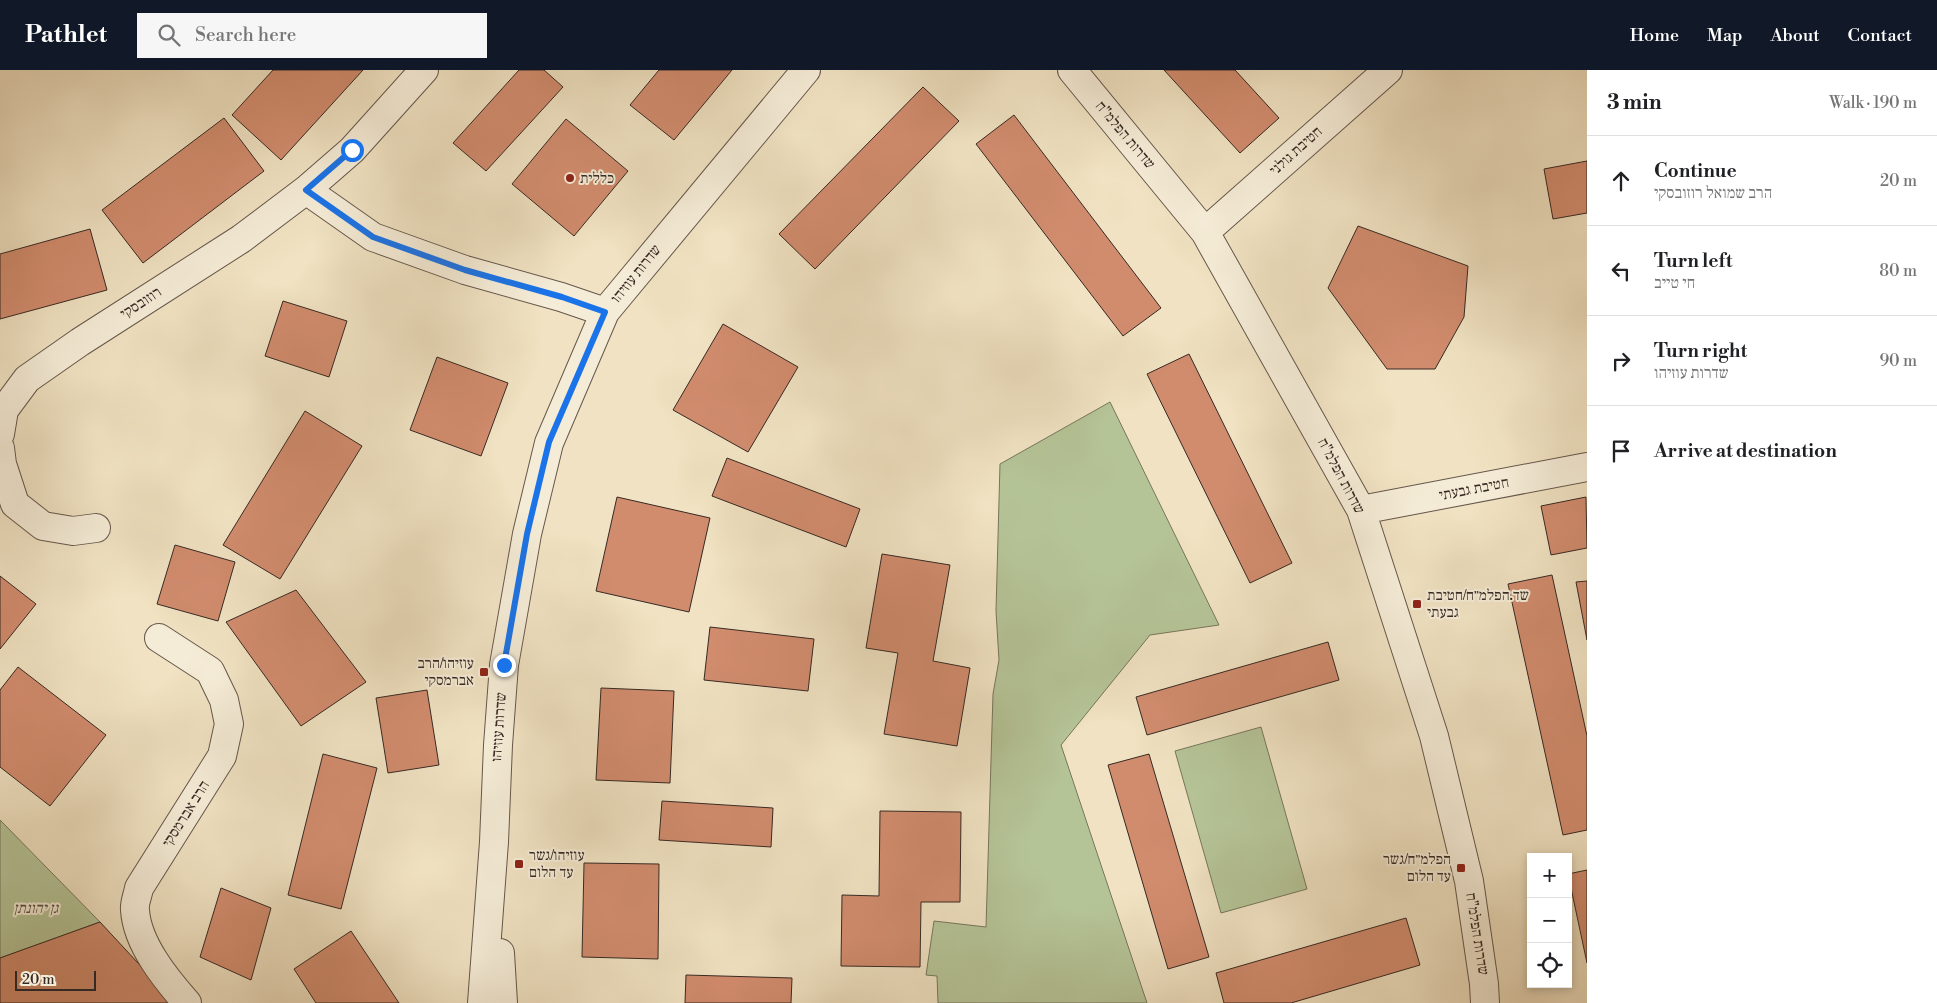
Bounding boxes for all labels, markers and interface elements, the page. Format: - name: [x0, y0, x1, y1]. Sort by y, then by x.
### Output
- search box: [137, 13, 487, 58]
- text: Pathlet: [25, 20, 107, 50]
- icon: search: [155, 21, 183, 49]
- text: Search here: [195, 23, 296, 47]
- text: Home: [1630, 24, 1679, 47]
- text: Map: [1707, 24, 1743, 47]
- text: About: [1771, 24, 1820, 47]
- text: Contact: [1848, 24, 1912, 47]
- text: 3 min: [1607, 90, 1662, 116]
- text: Walk · 190 m: [1829, 93, 1917, 113]
- street label: שדרות הפלמ"ח: [1091, 97, 1159, 173]
- street label: חטיבת גולני: [1266, 122, 1326, 180]
- route start: [341, 139, 364, 162]
- text: Continue: [1654, 159, 1737, 183]
- icon: ahead: [1607, 167, 1635, 195]
- place label: כללית: [580, 169, 614, 188]
- text: 20 m: [1880, 171, 1917, 191]
- marker: כללית: [564, 172, 576, 184]
- text: הרב שמואל רוזובסקי: [1654, 183, 1772, 203]
- street label: שדרות עוזיהו: [607, 241, 665, 307]
- text: Turn left: [1654, 249, 1733, 273]
- icon: left: [1607, 257, 1635, 285]
- text: 80 m: [1879, 261, 1917, 281]
- text: חי טייב: [1654, 273, 1695, 293]
- street label: רוזובסקי: [117, 283, 165, 323]
- text: Turn right: [1654, 339, 1747, 363]
- icon: right: [1607, 347, 1635, 375]
- text: 90 m: [1879, 351, 1917, 371]
- text: שדרות עוזיהו: [1654, 363, 1728, 383]
- street label: שדרות הפלמ"ח: [1313, 435, 1369, 517]
- icon: arrive: [1607, 437, 1635, 465]
- text: Arrive at destination: [1654, 439, 1837, 463]
- street label: חטיבת גבעתי: [1437, 473, 1511, 505]
- place label: שד.הפלמ״ח/חטיבת גבעתי: [1427, 586, 1529, 622]
- marker: שד.הפלמ״ח/חטיבת גבעתי: [1411, 598, 1423, 610]
- place label: עוזיהו/הרב אברמסקי: [418, 654, 474, 690]
- route end: [493, 654, 516, 677]
- marker: עוזיהו/הרב אברמסקי: [478, 666, 490, 678]
- street label: שדרות עוזיהו: [487, 692, 511, 762]
- street label: הרב אברמסקי: [158, 777, 214, 851]
- place label: עוזיהו/גשר עד הלום: [529, 846, 585, 882]
- place label: הפלמ״ח/גשר עד הלום: [1383, 850, 1451, 886]
- map controls: [1527, 853, 1572, 988]
- button: +: [1527, 853, 1572, 898]
- marker: עוזיהו/גשר עד הלום: [513, 858, 525, 870]
- marker: הפלמ״ח/גשר עד הלום: [1455, 862, 1467, 874]
- street label: שדרות הפלמ"ח: [1461, 891, 1493, 977]
- button: −: [1527, 898, 1572, 943]
- park label: גן יהונתן: [14, 899, 59, 918]
- button: locate: [1527, 943, 1572, 988]
- scale bar: [15, 968, 96, 991]
- text: 20 m: [22, 971, 54, 989]

